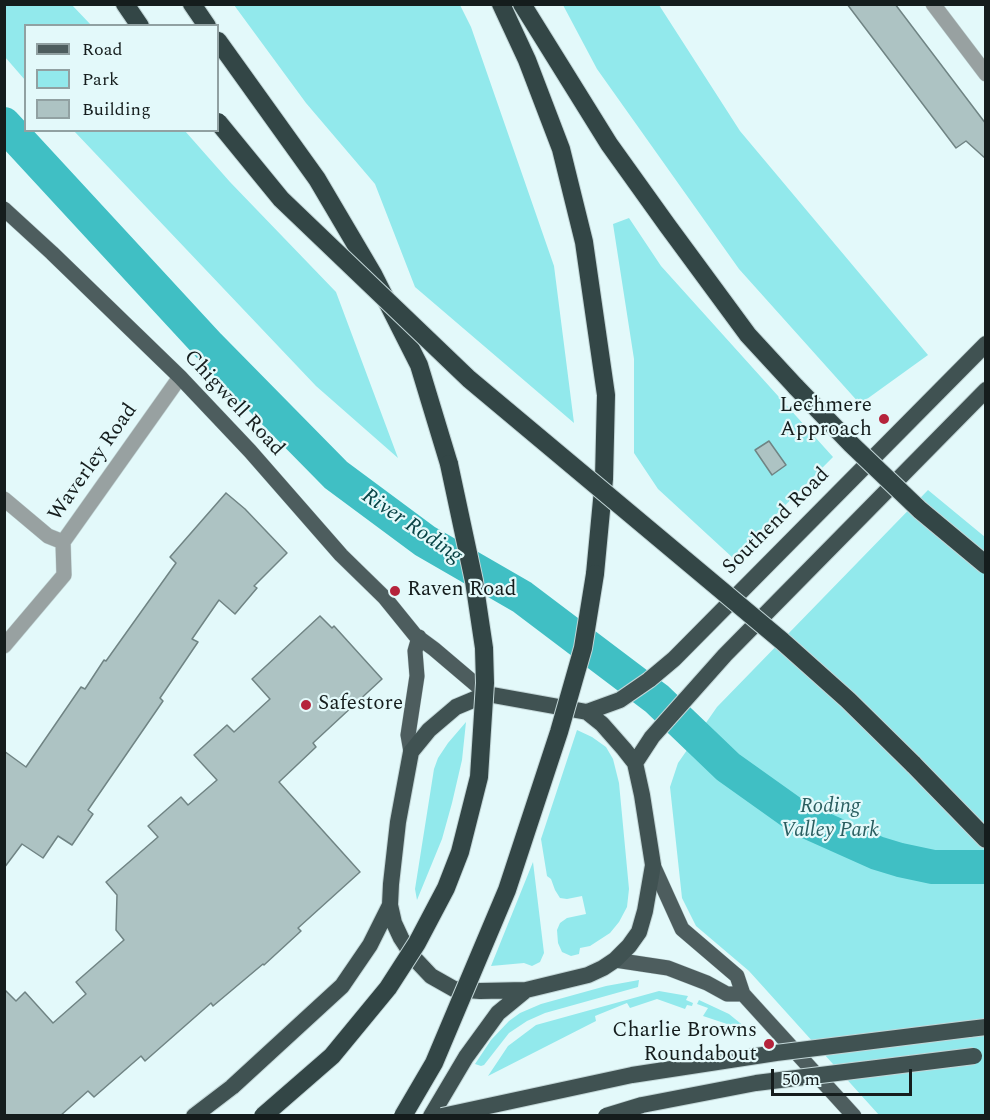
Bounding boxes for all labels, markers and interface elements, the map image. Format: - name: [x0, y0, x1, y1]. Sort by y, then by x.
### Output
- legend: [24, 24, 219, 132]
- text: Road: [82, 36, 123, 63]
- text: Park: [82, 66, 119, 93]
- text: Building: [82, 96, 151, 123]
- street label: Chigwell Road: [177, 346, 289, 462]
- place label: Lechmere Approach: [780, 394, 872, 444]
- street label: Waverley Road: [44, 399, 144, 527]
- marker: Lechmere Approach: [877, 412, 891, 426]
- street label: Southend Road: [718, 463, 836, 581]
- water label: River Roding: [356, 484, 466, 570]
- place label: Raven Road: [407, 578, 516, 604]
- marker: Raven Road: [388, 584, 402, 598]
- place label: Safestore: [318, 692, 403, 718]
- marker: Safestore: [299, 698, 313, 712]
- park label: Roding Valley Park: [781, 795, 879, 845]
- place label: Charlie Browns Roundabout: [612, 1019, 757, 1069]
- marker: Charlie Browns Roundabout: [762, 1037, 776, 1051]
- scale bar: [774, 1057, 915, 1095]
- text: 50 m: [782, 1066, 820, 1093]

